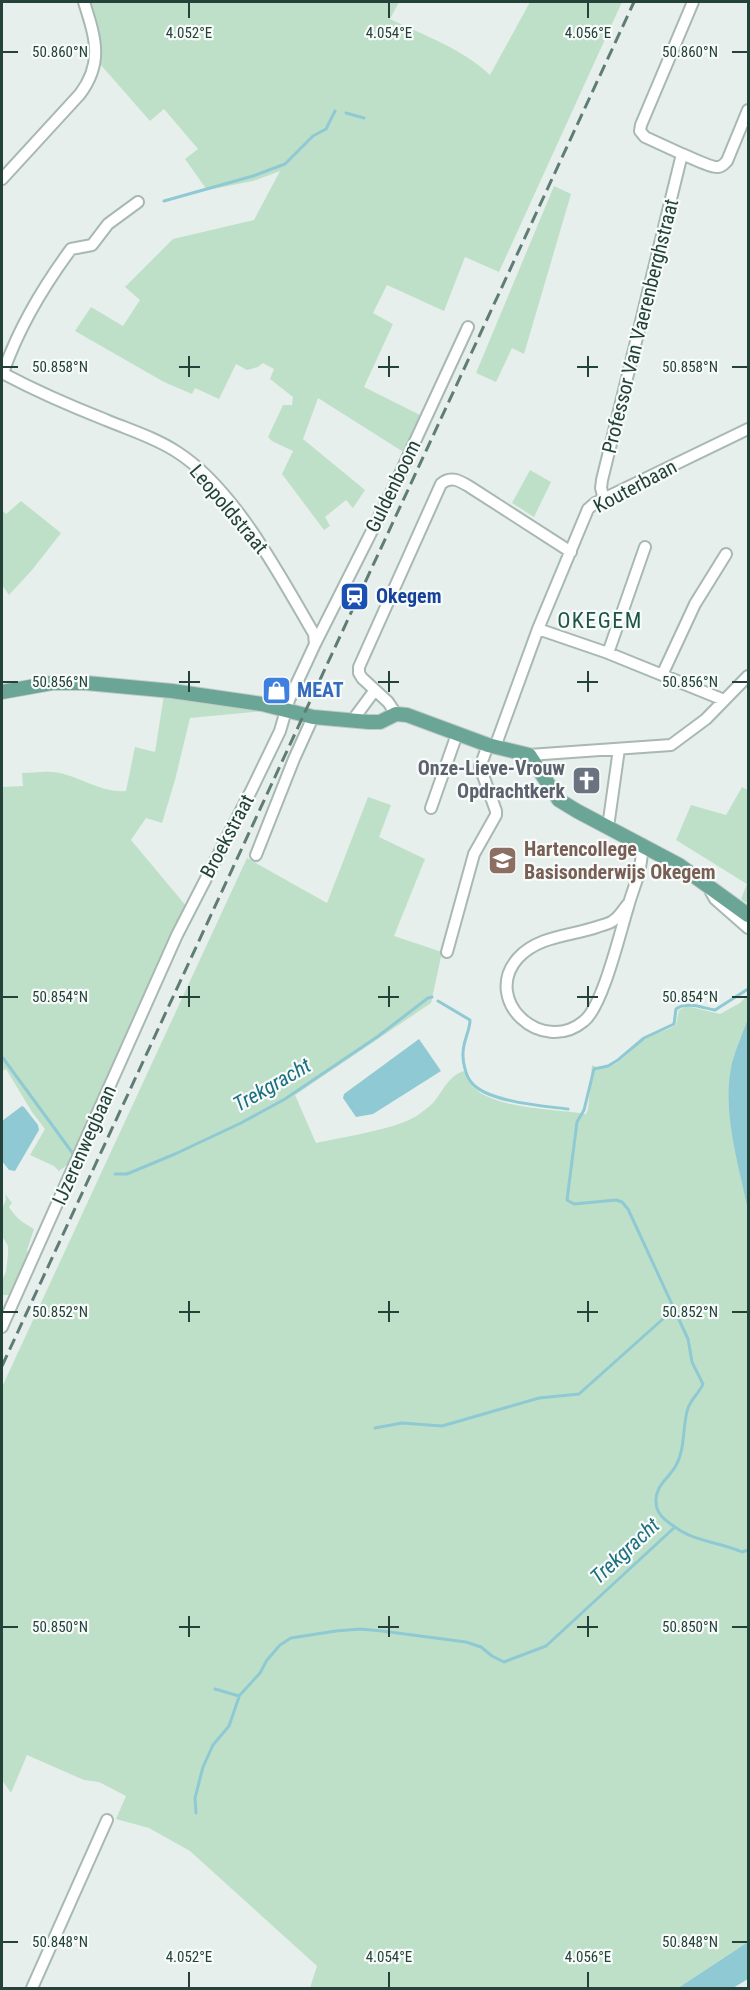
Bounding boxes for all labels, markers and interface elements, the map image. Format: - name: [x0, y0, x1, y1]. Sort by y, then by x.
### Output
- text: 4.052°E: [166, 24, 212, 42]
- text: 4.054°E: [366, 24, 412, 42]
- text: 4.056°E: [565, 24, 611, 42]
- text: 50.860°N: [32, 43, 88, 61]
- text: 50.860°N: [662, 43, 718, 61]
- street label: Professor Van Vaerenberghstraat: [597, 196, 683, 456]
- text: 50.858°N: [32, 358, 88, 376]
- text: 50.858°N: [662, 358, 718, 376]
- street label: Guldenboom: [360, 436, 426, 536]
- street label: Kouterbaan: [589, 454, 681, 518]
- street label: Leopoldstraat: [185, 459, 273, 559]
- station icon: Okegem: [339, 580, 371, 612]
- place label: Okegem: [376, 584, 441, 608]
- district label: OKEGEM: [557, 608, 643, 633]
- text: 50.856°N: [32, 673, 88, 691]
- text: 50.856°N: [662, 673, 718, 691]
- shop icon: MEAT: [260, 674, 292, 706]
- place label: MEAT: [297, 678, 344, 702]
- place label: Onze-Lieve-Vrouw Opdrachtkerk: [418, 756, 565, 803]
- church icon: Onze-Lieve-Vrouw Opdrachtkerk: [570, 764, 602, 796]
- street label: Broekstraat: [195, 790, 259, 882]
- place label: Hartencollege Basisonderwijs Okegem: [524, 837, 716, 884]
- school or university icon: Hartencollege Basisonderwijs Okegem: [487, 844, 519, 876]
- text: 50.854°N: [32, 988, 88, 1006]
- text: 50.854°N: [662, 988, 718, 1006]
- water label: Trekgracht: [229, 1053, 316, 1117]
- street label: IJzerenwegbaan: [47, 1081, 121, 1209]
- text: 50.852°N: [32, 1303, 88, 1321]
- text: 50.852°N: [662, 1303, 718, 1321]
- water label: Trekgracht: [586, 1512, 665, 1589]
- text: 50.850°N: [32, 1618, 88, 1636]
- text: 50.850°N: [662, 1618, 718, 1636]
- text: 50.848°N: [32, 1933, 88, 1951]
- text: 50.848°N: [662, 1933, 718, 1951]
- text: 4.052°E: [166, 1948, 212, 1966]
- text: 4.054°E: [366, 1948, 412, 1966]
- text: 4.056°E: [565, 1948, 611, 1966]

